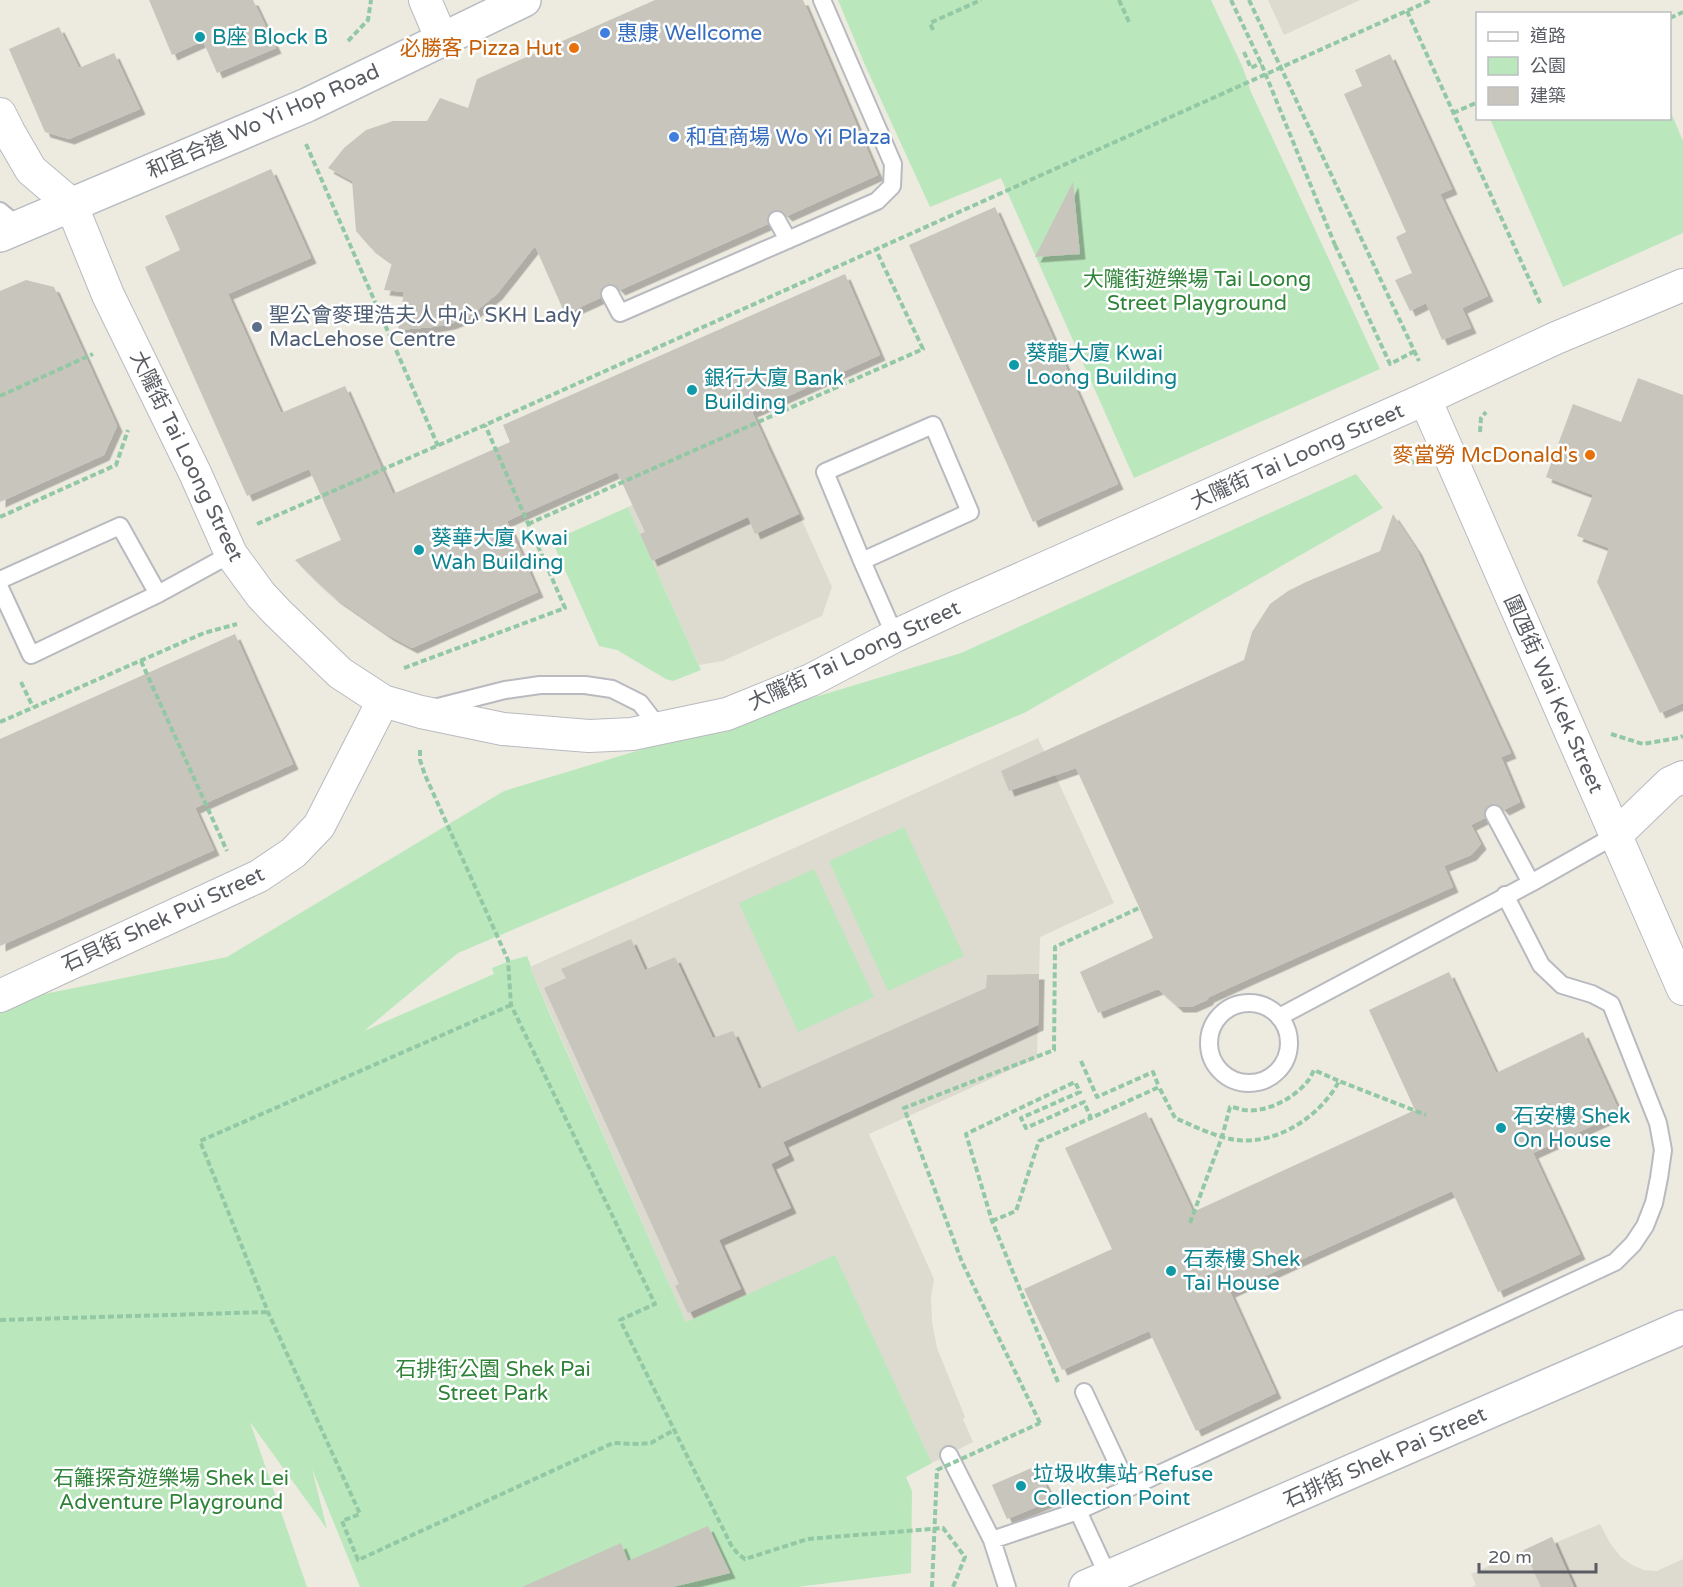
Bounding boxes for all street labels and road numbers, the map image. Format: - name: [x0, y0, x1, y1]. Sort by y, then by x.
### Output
- street label: 和宜合道 Wo Yi Hop Road: [143, 59, 383, 184]
- street label: 大隴街 Tai Loong Street: [125, 347, 248, 566]
- street label: 大隴街 Tai Loong Street: [1187, 398, 1408, 515]
- street label: 圍乪街 Wai Kek Street: [1499, 591, 1609, 797]
- street label: 大隴街 Tai Loong Street: [744, 595, 964, 716]
- street label: 石貝街 Shek Pui Street: [58, 862, 268, 977]
- street label: 石排街 Shek Pai Street: [1280, 1402, 1490, 1513]

